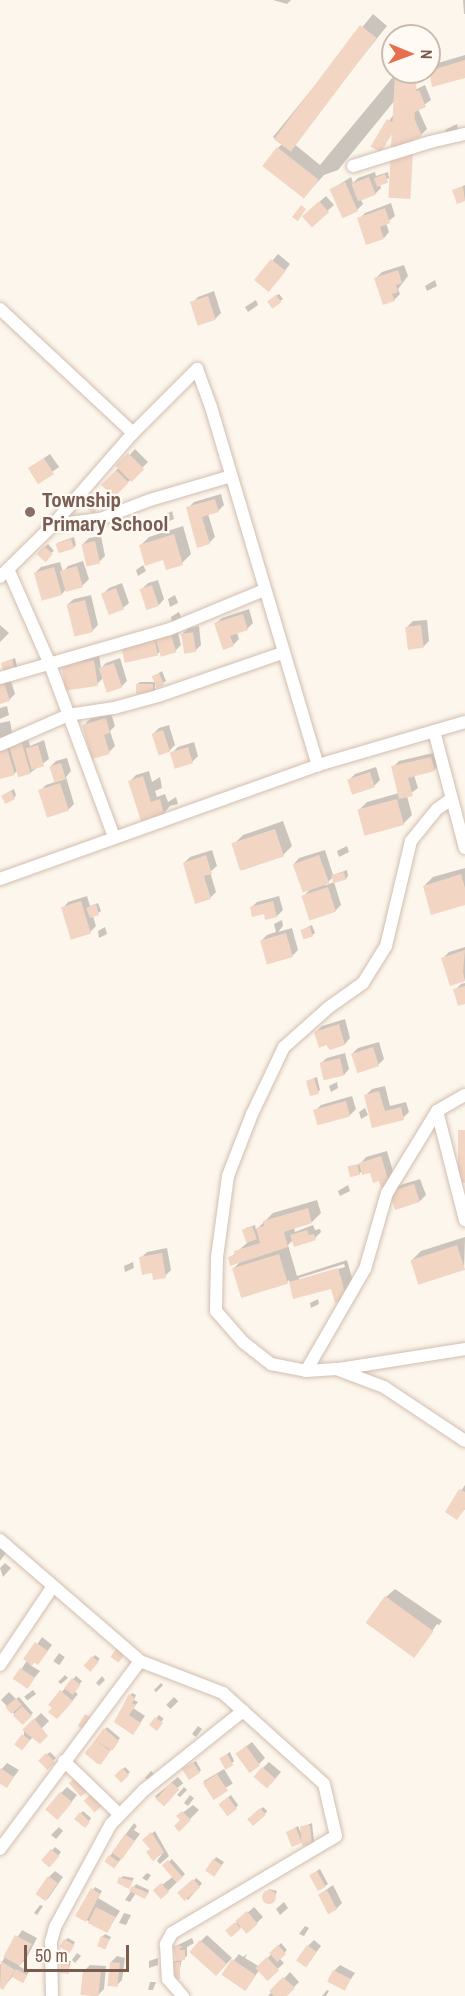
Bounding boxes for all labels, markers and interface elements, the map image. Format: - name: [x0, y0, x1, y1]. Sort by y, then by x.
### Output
- north arrow: [381, 24, 441, 84]
- text: N: [416, 49, 438, 59]
- place label: Township Primary School: [42, 487, 168, 537]
- marker: Township Primary School: [23, 505, 37, 519]
- scale bar: [27, 1933, 132, 1971]
- text: 50 m: [35, 1943, 68, 1968]

